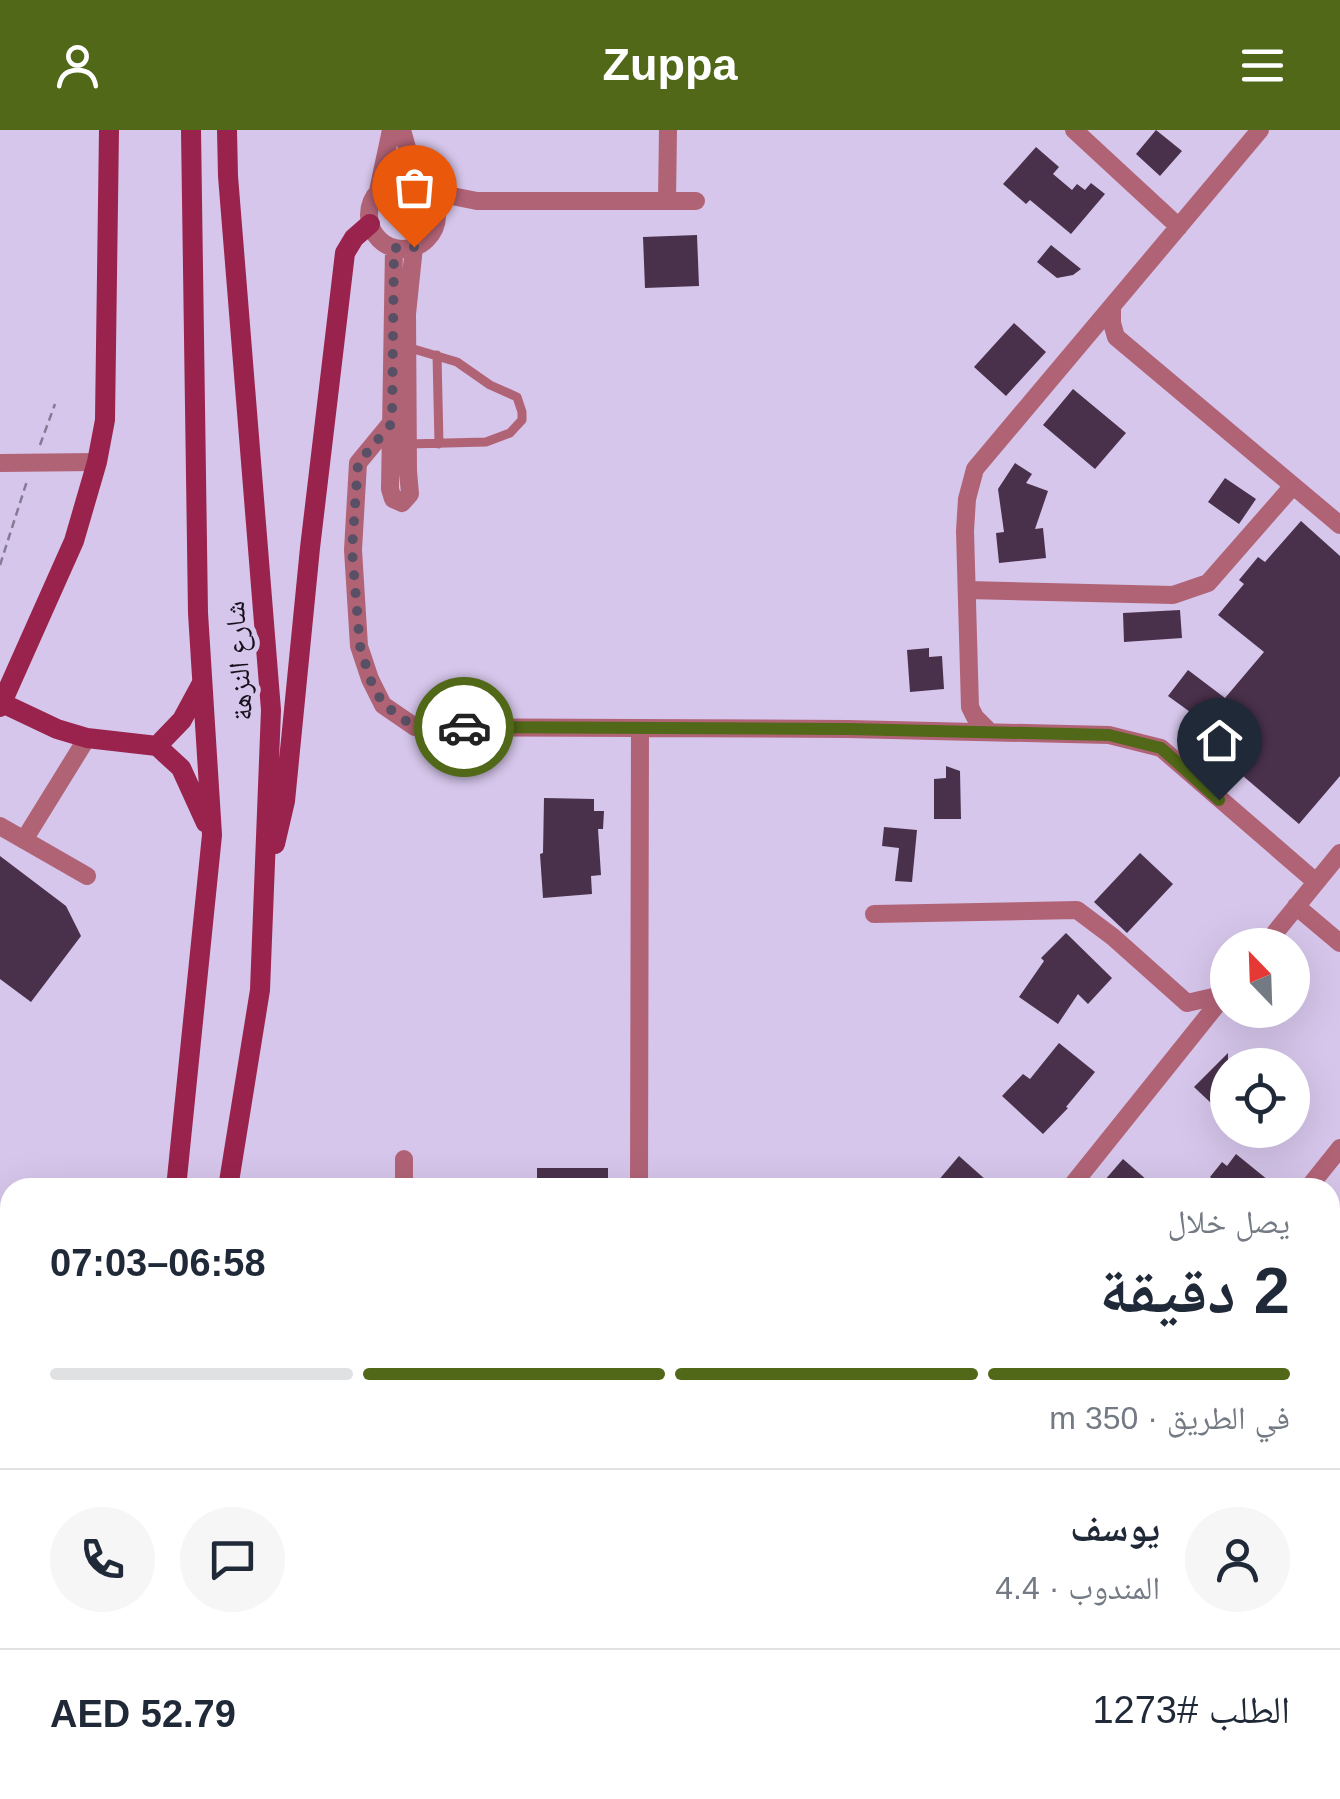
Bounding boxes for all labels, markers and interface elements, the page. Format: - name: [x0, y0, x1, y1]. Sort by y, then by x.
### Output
- icon: person: [50, 38, 105, 93]
- icon: menu: [1235, 38, 1290, 93]
- text: Zuppa: [603, 39, 738, 90]
- pin: [372, 145, 457, 248]
- icon: bag: [387, 160, 442, 215]
- street label: شارع النزهة: [219, 600, 260, 722]
- courier: [414, 677, 514, 777]
- pin: [1177, 698, 1262, 801]
- icon: car: [437, 700, 492, 755]
- icon: home: [1192, 713, 1247, 768]
- north arrow: [1210, 928, 1310, 1028]
- map controls: [1210, 928, 1310, 1148]
- button: locate: [1210, 1048, 1310, 1148]
- text: يصل خلال: [1167, 1204, 1290, 1240]
- text: 06:58–07:03: [50, 1242, 266, 1284]
- text: 2 دقيقة: [1099, 1254, 1290, 1327]
- text: في الطريق · 350 m: [1049, 1400, 1290, 1436]
- button: phone: [50, 1507, 155, 1612]
- button: chat: [180, 1507, 285, 1612]
- text: يوسف: [1070, 1507, 1160, 1549]
- button: person: [1185, 1507, 1290, 1612]
- text: المندوب · 4.4: [995, 1570, 1160, 1606]
- text: الطلب #1273: [1092, 1689, 1290, 1731]
- text: AED 52.79: [50, 1693, 236, 1735]

